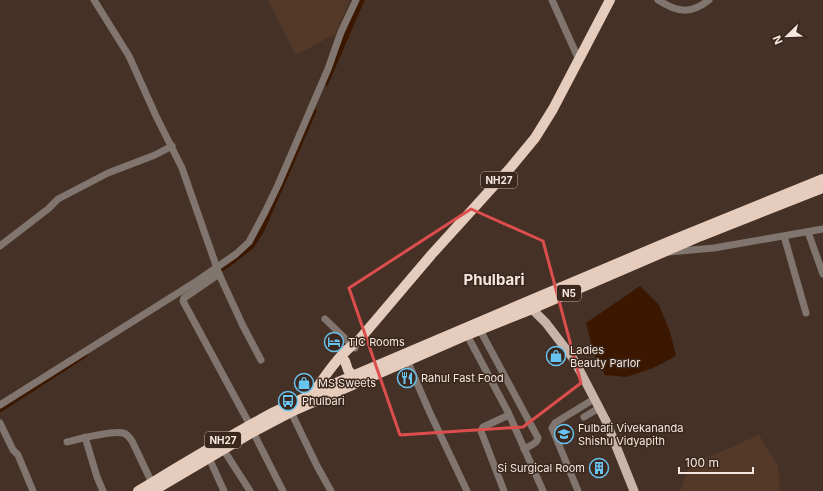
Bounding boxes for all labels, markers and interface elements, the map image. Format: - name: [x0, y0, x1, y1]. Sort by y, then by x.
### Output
- north arrow: [767, 16, 807, 56]
- text: N: [770, 33, 786, 47]
- road number: NH27: [481, 172, 517, 188]
- district label: Phulbari: [463, 270, 525, 289]
- road number: N5: [557, 285, 581, 301]
- hotel icon: TIC Rooms: [323, 331, 345, 353]
- place label: TIC Rooms: [348, 335, 405, 349]
- place label: Ladies Beauty Parlor: [570, 343, 640, 370]
- shop icon: Ladies Beauty Parlor: [545, 345, 567, 367]
- restaurant icon: Rahul Fast Food: [396, 367, 418, 389]
- place label: Rahul Fast Food: [421, 371, 504, 385]
- shop icon: MS Sweets: [293, 372, 315, 394]
- place label: MS Sweets: [318, 376, 376, 390]
- bus stop icon: Phulbari: [277, 390, 299, 412]
- place label: Phulbari: [302, 394, 345, 408]
- place label: Fulbari Vivekananda Shishu Vidyapith: [578, 421, 683, 448]
- school or university icon: Fulbari Vivekananda Shishu Vidyapith: [553, 423, 575, 445]
- road number: NH27: [205, 432, 241, 448]
- scale bar: [679, 449, 753, 475]
- text: 100 m: [685, 455, 719, 470]
- building icon: Si Surgical Room: [588, 457, 610, 479]
- place label: Si Surgical Room: [497, 461, 585, 475]

